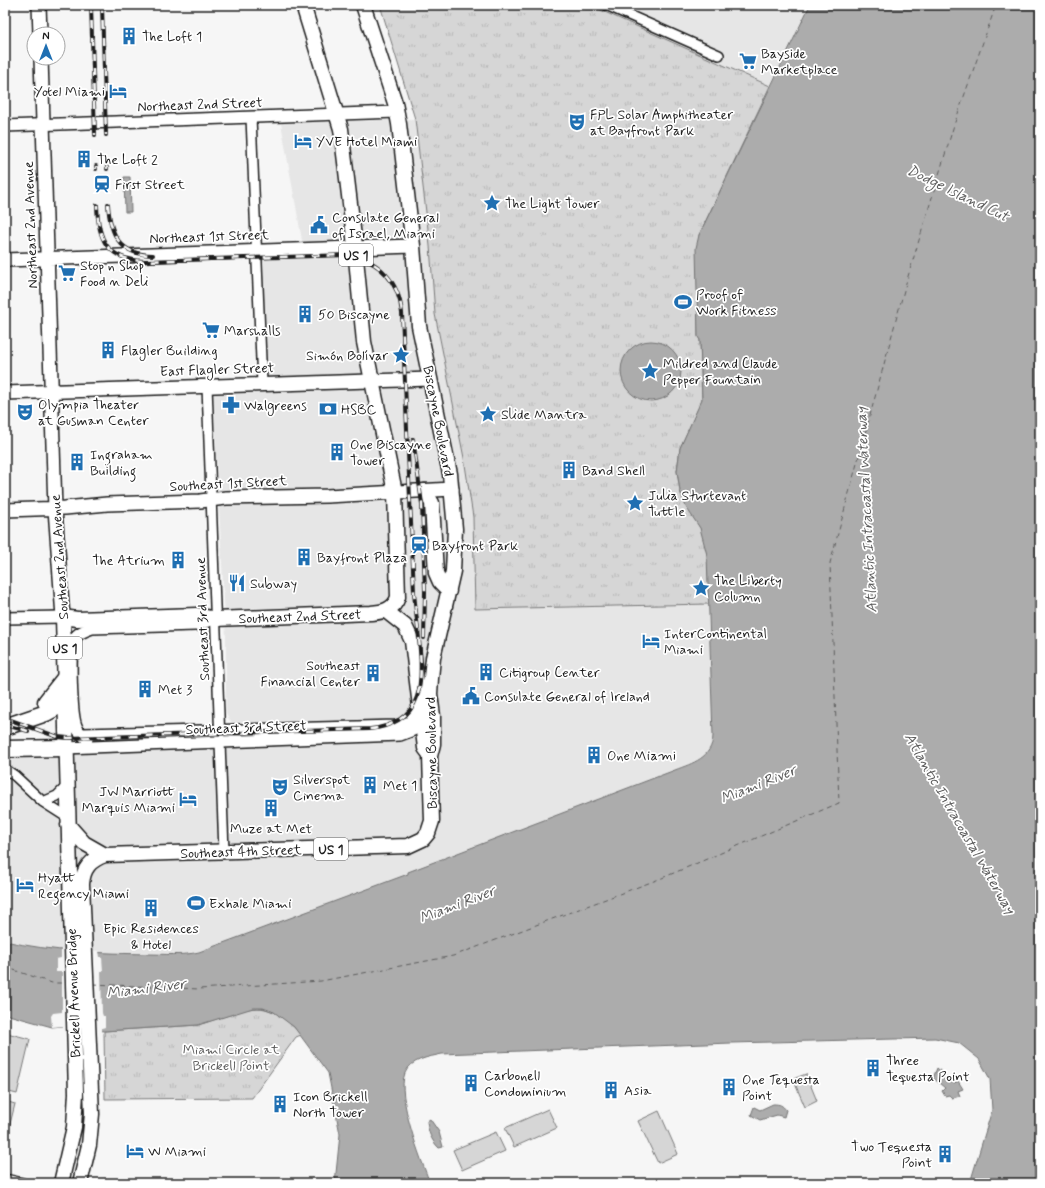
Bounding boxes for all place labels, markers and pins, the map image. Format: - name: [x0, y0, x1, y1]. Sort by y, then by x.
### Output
- building icon: The Loft 1: [119, 26, 139, 46]
- place label: The Loft 1: [142, 28, 202, 46]
- place label: Bayside Marketplace: [761, 45, 838, 79]
- supermarket icon: Bayside Marketplace: [738, 51, 758, 71]
- hotel icon: Yotel Miami: [108, 81, 128, 101]
- place label: Yotel Miami: [34, 83, 105, 101]
- place label: FPL Solar Amphitheater at Bayfront Park: [590, 106, 733, 140]
- theatre icon: FPL Solar Amphitheater at Bayfront Park: [567, 112, 587, 132]
- hotel icon: YVE Hotel Miami: [293, 131, 313, 151]
- place label: YVE Hotel Miami: [316, 133, 417, 151]
- building icon: The Loft 2: [74, 149, 94, 169]
- place label: The Loft 2: [97, 151, 158, 169]
- station icon: First Street: [92, 174, 112, 194]
- place label: First Street: [115, 176, 186, 194]
- place icon: The Light Tower: [482, 193, 502, 213]
- place label: The Light Tower: [505, 195, 600, 213]
- place label: Consulate General of Israel, Miami: [332, 209, 439, 243]
- public building icon: Consulate General of Israel, Miami: [309, 215, 329, 235]
- place label: Stop n Shop Food n Deli: [80, 257, 148, 291]
- supermarket icon: Stop n Shop Food n Deli: [57, 263, 77, 283]
- place label: Proof of Work Fitness: [696, 286, 777, 320]
- sports icon: Proof of Work Fitness: [673, 292, 693, 312]
- building icon: 50 Biscayne: [295, 304, 315, 324]
- place label: 50 Biscayne: [318, 306, 390, 324]
- supermarket icon: Marshalls: [201, 320, 221, 340]
- place label: Marshalls: [224, 322, 281, 340]
- building icon: Flagler Building: [98, 340, 118, 360]
- place label: Flagler Building: [121, 342, 218, 361]
- place icon: Simón Bolívar: [391, 345, 411, 365]
- place label: Simón Bolívar: [306, 347, 388, 365]
- place label: Mildred and Claude Pepper Fountain: [663, 355, 778, 389]
- place icon: Mildred and Claude Pepper Fountain: [640, 361, 660, 381]
- pharmacy icon: Walgreens: [221, 395, 241, 415]
- place label: Olympia Theater at Gusman Center: [38, 396, 149, 430]
- place label: Walgreens: [244, 397, 307, 416]
- bank icon: HSBC: [318, 399, 338, 419]
- place label: HSBC: [341, 401, 377, 419]
- theatre icon: Olympia Theater at Gusman Center: [15, 402, 35, 422]
- place icon: Slide Mantra: [478, 404, 498, 424]
- place label: Slide Mantra: [501, 406, 587, 424]
- place label: One Biscayne Tower: [350, 436, 431, 470]
- building icon: One Biscayne Tower: [327, 442, 347, 462]
- place label: Ingraham Building: [90, 446, 153, 482]
- building icon: Ingraham Building: [67, 452, 87, 472]
- building icon: Band Shell: [559, 460, 579, 480]
- place label: Band Shell: [582, 462, 645, 480]
- place label: Julia Sturtevant Tuttle: [648, 487, 746, 521]
- place icon: Julia Sturtevant Tuttle: [625, 493, 645, 513]
- station icon: Bayfront Park: [409, 535, 429, 555]
- place label: Bayfront Park: [432, 537, 518, 555]
- building icon: Bayfront Plaza: [294, 547, 314, 567]
- place label: Bayfront Plaza: [317, 549, 407, 567]
- building icon: The Atrium: [168, 550, 188, 570]
- place label: The Atrium: [92, 552, 165, 570]
- place label: The Liberty Column: [714, 572, 782, 606]
- restaurant icon: Subway: [227, 573, 247, 593]
- place label: Subway: [250, 575, 297, 593]
- place icon: The Liberty Column: [691, 578, 711, 598]
- place label: InterContinental Miami: [664, 625, 767, 659]
- hotel icon: InterContinental Miami: [641, 631, 661, 651]
- place label: Southeast Financial Center: [260, 657, 360, 691]
- building icon: Citigroup Center: [476, 662, 496, 682]
- building icon: Southeast Financial Center: [363, 663, 383, 683]
- place label: Citigroup Center: [499, 664, 600, 682]
- building icon: Met 3: [135, 679, 155, 699]
- place label: Met 3: [158, 681, 192, 699]
- public building icon: Consulate General of Ireland: [461, 686, 481, 706]
- place label: Consulate General of Ireland: [484, 688, 650, 706]
- building icon: One Miami: [584, 745, 604, 765]
- place label: One Miami: [607, 747, 676, 765]
- place label: Silverspot Cinema: [293, 771, 351, 805]
- building icon: Met 1: [360, 775, 380, 795]
- theatre icon: Silverspot Cinema: [270, 777, 290, 797]
- place label: Met 1: [383, 777, 417, 795]
- place label: JW Marriott Marquis Miami: [82, 783, 176, 817]
- hotel icon: JW Marriott Marquis Miami: [178, 789, 198, 809]
- building icon: Muze at Met: [261, 798, 281, 818]
- place label: Muze at Met: [230, 820, 312, 838]
- place label: Hyatt Regency Miami: [38, 869, 129, 905]
- hotel icon: Hyatt Regency Miami: [15, 875, 35, 895]
- sports icon: Exhale Miami: [186, 893, 206, 913]
- place label: Exhale Miami: [209, 895, 291, 913]
- building icon: Epic Residences & Hotel: [141, 898, 161, 918]
- place label: Epic Residences & Hotel: [103, 920, 199, 954]
- place label: Three Tequesta Point: [886, 1052, 970, 1086]
- building icon: Three Tequesta Point: [863, 1058, 883, 1078]
- place label: Carbonell Condominium: [484, 1067, 566, 1101]
- place label: One Tequesta Point: [742, 1071, 820, 1105]
- building icon: Carbonell Condominium: [461, 1073, 481, 1093]
- building icon: One Tequesta Point: [719, 1077, 739, 1097]
- building icon: Asia: [601, 1080, 621, 1100]
- place label: Asia: [624, 1082, 652, 1100]
- place label: Icon Brickell North Tower: [293, 1088, 368, 1122]
- building icon: Icon Brickell North Tower: [270, 1094, 290, 1114]
- place label: Two Tequesta Point: [851, 1138, 932, 1172]
- hotel icon: W Miami: [125, 1141, 145, 1161]
- place label: W Miami: [148, 1143, 206, 1161]
- building icon: Two Tequesta Point: [935, 1144, 955, 1164]

